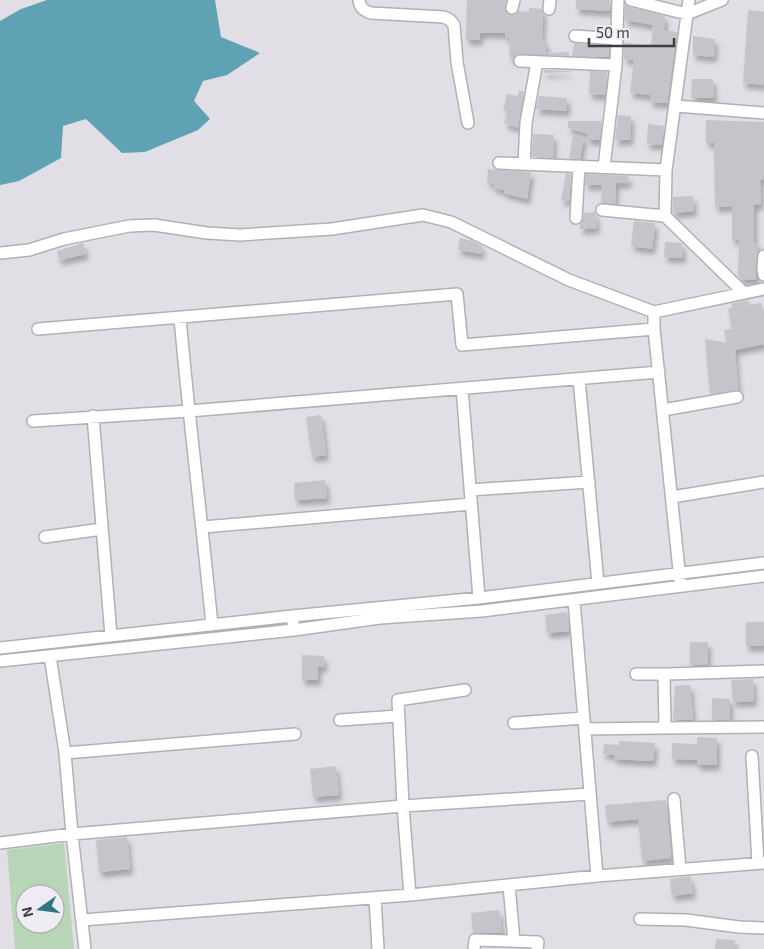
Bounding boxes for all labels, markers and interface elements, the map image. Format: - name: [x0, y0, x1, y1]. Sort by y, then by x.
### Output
- scale bar: [589, 15, 674, 47]
- text: 50 m: [596, 23, 630, 41]
- north arrow: [15, 884, 65, 934]
- text: N: [17, 905, 36, 919]

